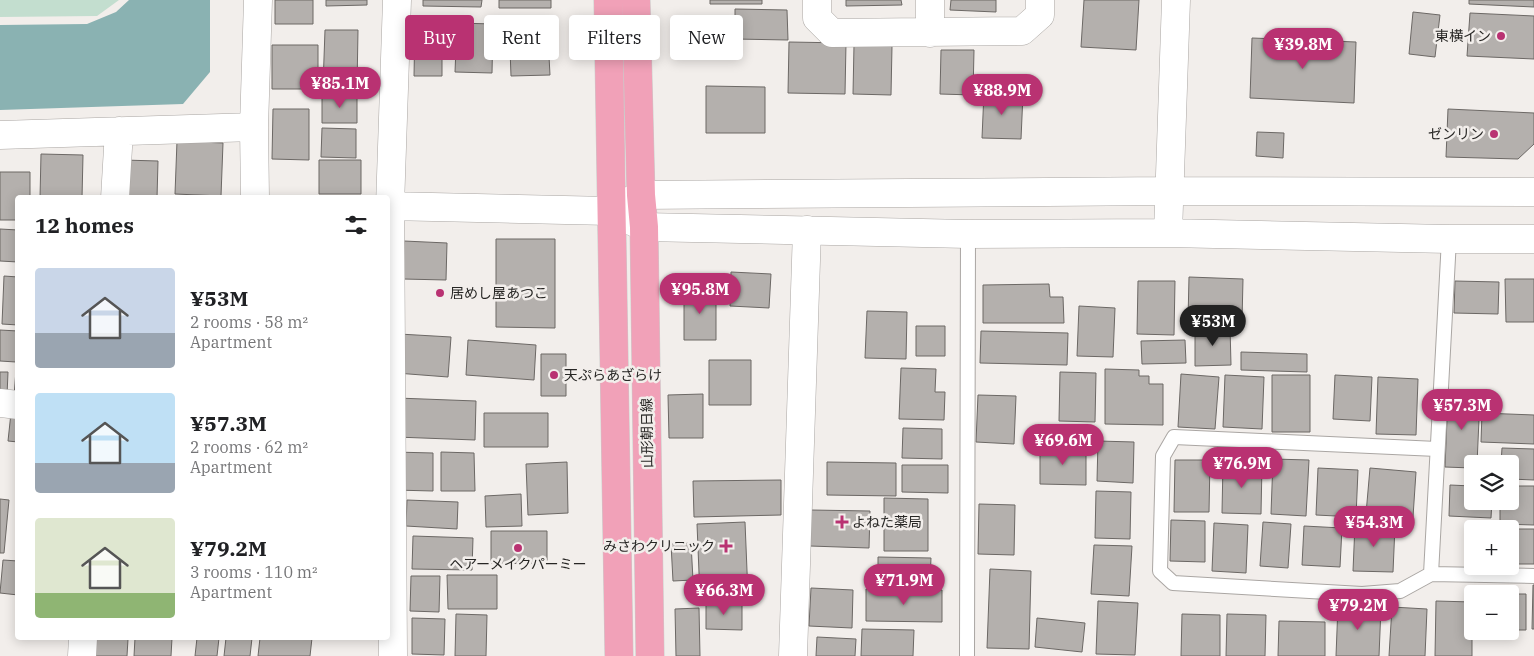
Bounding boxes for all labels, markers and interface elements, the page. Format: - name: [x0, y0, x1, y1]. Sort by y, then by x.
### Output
- chip: Buy: [405, 15, 474, 60]
- chip: Rent: [484, 15, 559, 60]
- chip: Filters: [569, 15, 660, 60]
- chip: New: [670, 15, 743, 60]
- place label: 東横イン: [1435, 27, 1491, 45]
- pin: ¥39.8M: [1262, 28, 1344, 70]
- marker: 東横イン: [1495, 30, 1507, 42]
- text: ¥39.8M: [1274, 34, 1332, 54]
- pin: ¥85.1M: [299, 66, 381, 109]
- text: ¥85.1M: [311, 73, 369, 93]
- pin: ¥88.9M: [961, 74, 1043, 116]
- text: ¥88.9M: [973, 80, 1031, 100]
- place label: ゼンリン: [1428, 125, 1484, 143]
- marker: ゼンリン: [1488, 128, 1500, 140]
- text: 12 homes: [35, 211, 134, 239]
- icon: filters: [342, 211, 370, 239]
- pin: ¥95.8M: [659, 272, 741, 315]
- text: ¥95.8M: [671, 279, 729, 299]
- text: ¥53M: [190, 284, 248, 312]
- place label: 居めし屋あつこ: [450, 284, 548, 302]
- marker: 居めし屋あつこ: [434, 287, 446, 299]
- icon: home: [75, 288, 135, 348]
- pin: ¥53M: [1183, 304, 1243, 347]
- text: ¥53M: [1191, 311, 1235, 331]
- text: 2 rooms · 58 m²: [190, 312, 308, 332]
- text: Apartment: [190, 332, 272, 352]
- place label: 天ぷらあざらけ: [564, 366, 662, 384]
- marker: 天ぷらあざらけ: [548, 369, 560, 381]
- pin: ¥57.3M: [1421, 388, 1503, 431]
- text: ¥57.3M: [1433, 395, 1491, 415]
- street label: 山形朝日線: [637, 398, 657, 468]
- text: ¥57.3M: [190, 409, 267, 437]
- icon: home: [75, 413, 135, 473]
- pin: ¥69.6M: [1022, 424, 1104, 466]
- text: ¥69.6M: [1034, 430, 1092, 450]
- text: 2 rooms · 62 m²: [190, 437, 308, 457]
- pin: ¥76.9M: [1201, 446, 1283, 489]
- text: ¥76.9M: [1213, 453, 1271, 473]
- map controls: [1464, 455, 1519, 640]
- button: layers: [1464, 455, 1519, 510]
- text: Apartment: [190, 457, 272, 477]
- pin: ¥54.3M: [1333, 506, 1415, 548]
- text: ¥54.3M: [1345, 512, 1403, 532]
- place label: よねた薬局: [852, 513, 922, 531]
- marker: よねた薬局: [836, 516, 848, 528]
- button: +: [1464, 520, 1519, 575]
- text: ¥79.2M: [190, 534, 267, 562]
- place label: みさわクリニック: [603, 537, 715, 555]
- icon: home: [75, 538, 135, 598]
- marker: みさわクリニック: [719, 539, 733, 553]
- marker: ヘアーメイクパーミー: [512, 542, 524, 554]
- place label: ヘアーメイクパーミー: [449, 555, 587, 573]
- text: 3 rooms · 110 m²: [190, 562, 318, 582]
- pin: ¥71.9M: [863, 564, 945, 606]
- text: ¥71.9M: [875, 570, 933, 590]
- pin: ¥66.3M: [683, 574, 765, 616]
- text: ¥66.3M: [695, 580, 753, 600]
- text: Apartment: [190, 582, 272, 602]
- button: −: [1464, 585, 1519, 640]
- pin: ¥79.2M: [1317, 588, 1399, 631]
- text: ¥79.2M: [1329, 595, 1387, 615]

